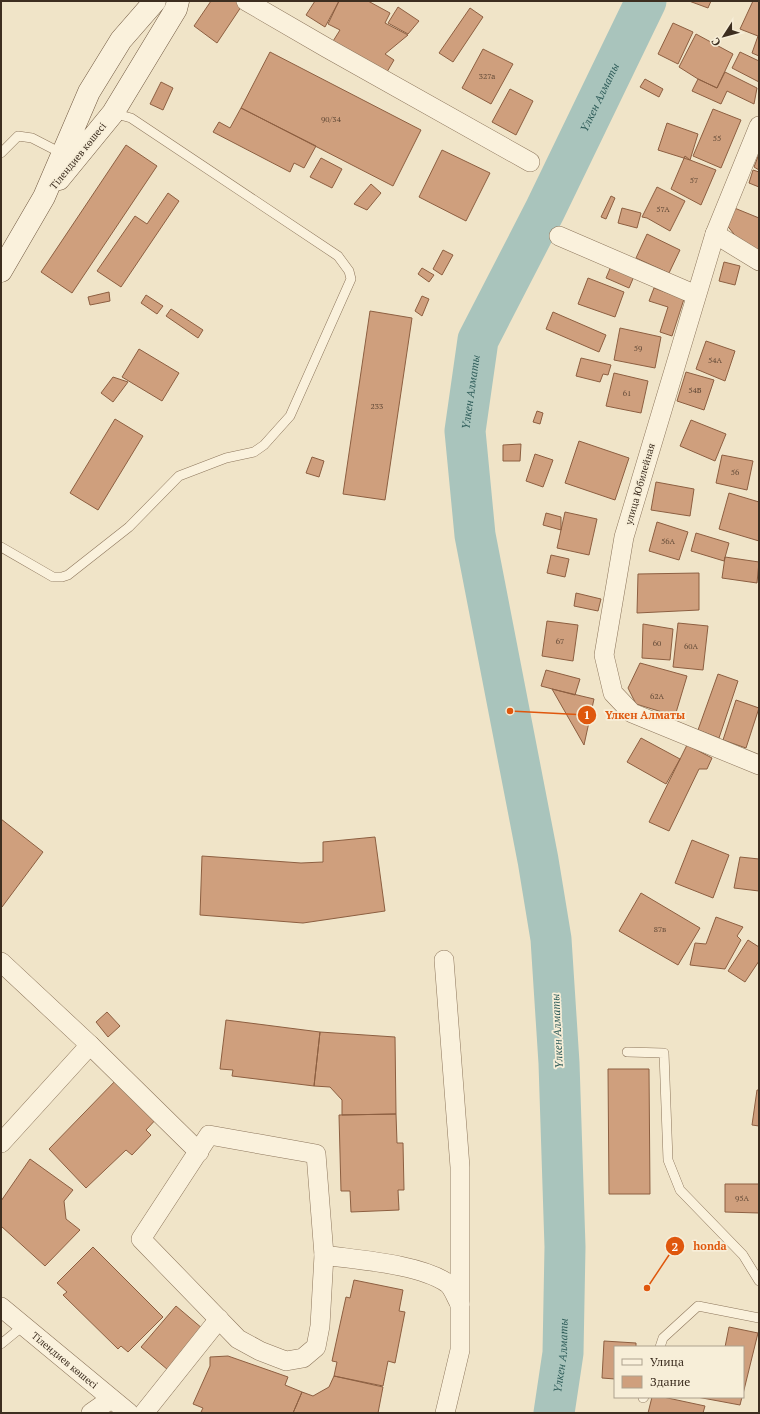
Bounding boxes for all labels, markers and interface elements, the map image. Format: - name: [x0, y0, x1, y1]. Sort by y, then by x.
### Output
- north arrow: [704, 16, 744, 56]
- text: С: [708, 35, 724, 49]
- water label: Үлкен Алматы: [577, 61, 622, 134]
- house number: 327а: [479, 71, 495, 81]
- house number: 90/34: [321, 114, 342, 124]
- street label: Тілендиев көшесі: [47, 120, 109, 192]
- house number: 55: [713, 133, 721, 143]
- house number: 57: [690, 175, 698, 185]
- house number: 57А: [656, 204, 670, 214]
- house number: 59: [634, 343, 642, 353]
- water label: Үлкен Алматы: [458, 354, 483, 430]
- house number: 54А: [708, 355, 723, 365]
- house number: 54Б: [688, 385, 702, 395]
- house number: 61: [623, 388, 631, 398]
- house number: 233: [371, 401, 383, 411]
- street label: улица Юбилейная: [622, 442, 658, 527]
- house number: 56: [731, 467, 740, 477]
- house number: 56А: [661, 536, 676, 546]
- house number: 67: [556, 636, 564, 646]
- house number: 60: [653, 638, 661, 648]
- house number: 60А: [684, 641, 699, 651]
- house number: 62А: [650, 691, 665, 701]
- callout: Үлкен Алматы: [577, 704, 693, 727]
- text: 1: [584, 707, 590, 722]
- text: Үлкен Алматы: [605, 708, 685, 722]
- house number: 87в: [654, 924, 666, 934]
- water label: Үлкен Алматы: [548, 993, 566, 1069]
- house number: 95А: [735, 1193, 750, 1203]
- callout: honda: [665, 1235, 734, 1258]
- text: 2: [672, 1239, 679, 1254]
- text: honda: [693, 1239, 727, 1253]
- water label: Үлкен Алматы: [550, 1318, 571, 1394]
- street label: Тілендиев көшесі: [29, 1329, 101, 1391]
- legend: [614, 1346, 744, 1398]
- text: Улица: [650, 1354, 684, 1369]
- text: Здание: [650, 1374, 690, 1389]

